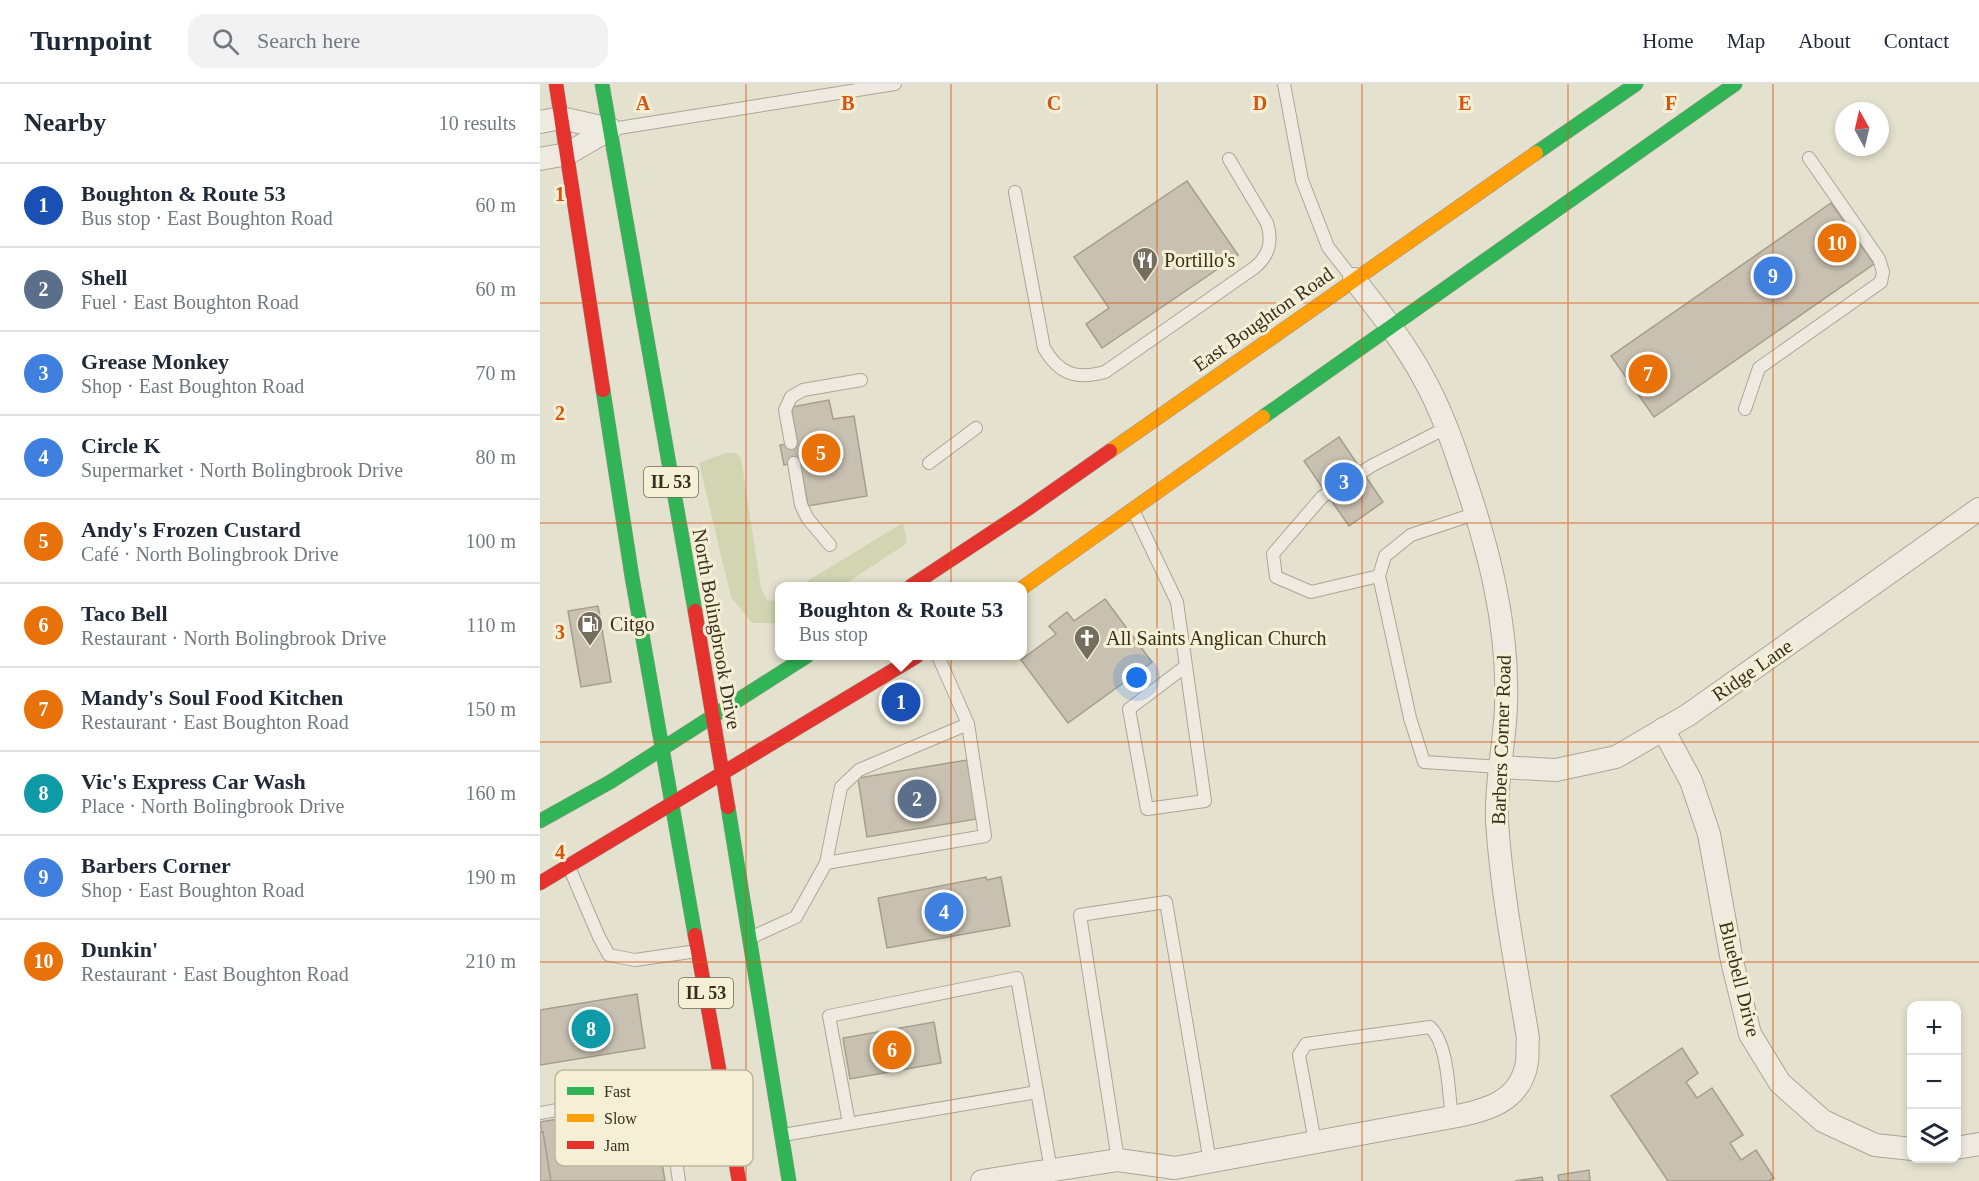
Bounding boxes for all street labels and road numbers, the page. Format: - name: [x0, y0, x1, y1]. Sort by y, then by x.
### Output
- street label: East Boughton Road: [1189, 263, 1338, 376]
- road number: IL 53: [644, 467, 698, 497]
- street label: North Bolingbrook Drive: [688, 527, 746, 731]
- street label: Ridge Lane: [1708, 634, 1797, 706]
- street label: Barbers Corner Road: [1487, 655, 1515, 825]
- street label: Bluebell Drive: [1715, 919, 1765, 1039]
- road number: IL 53: [679, 978, 733, 1008]

